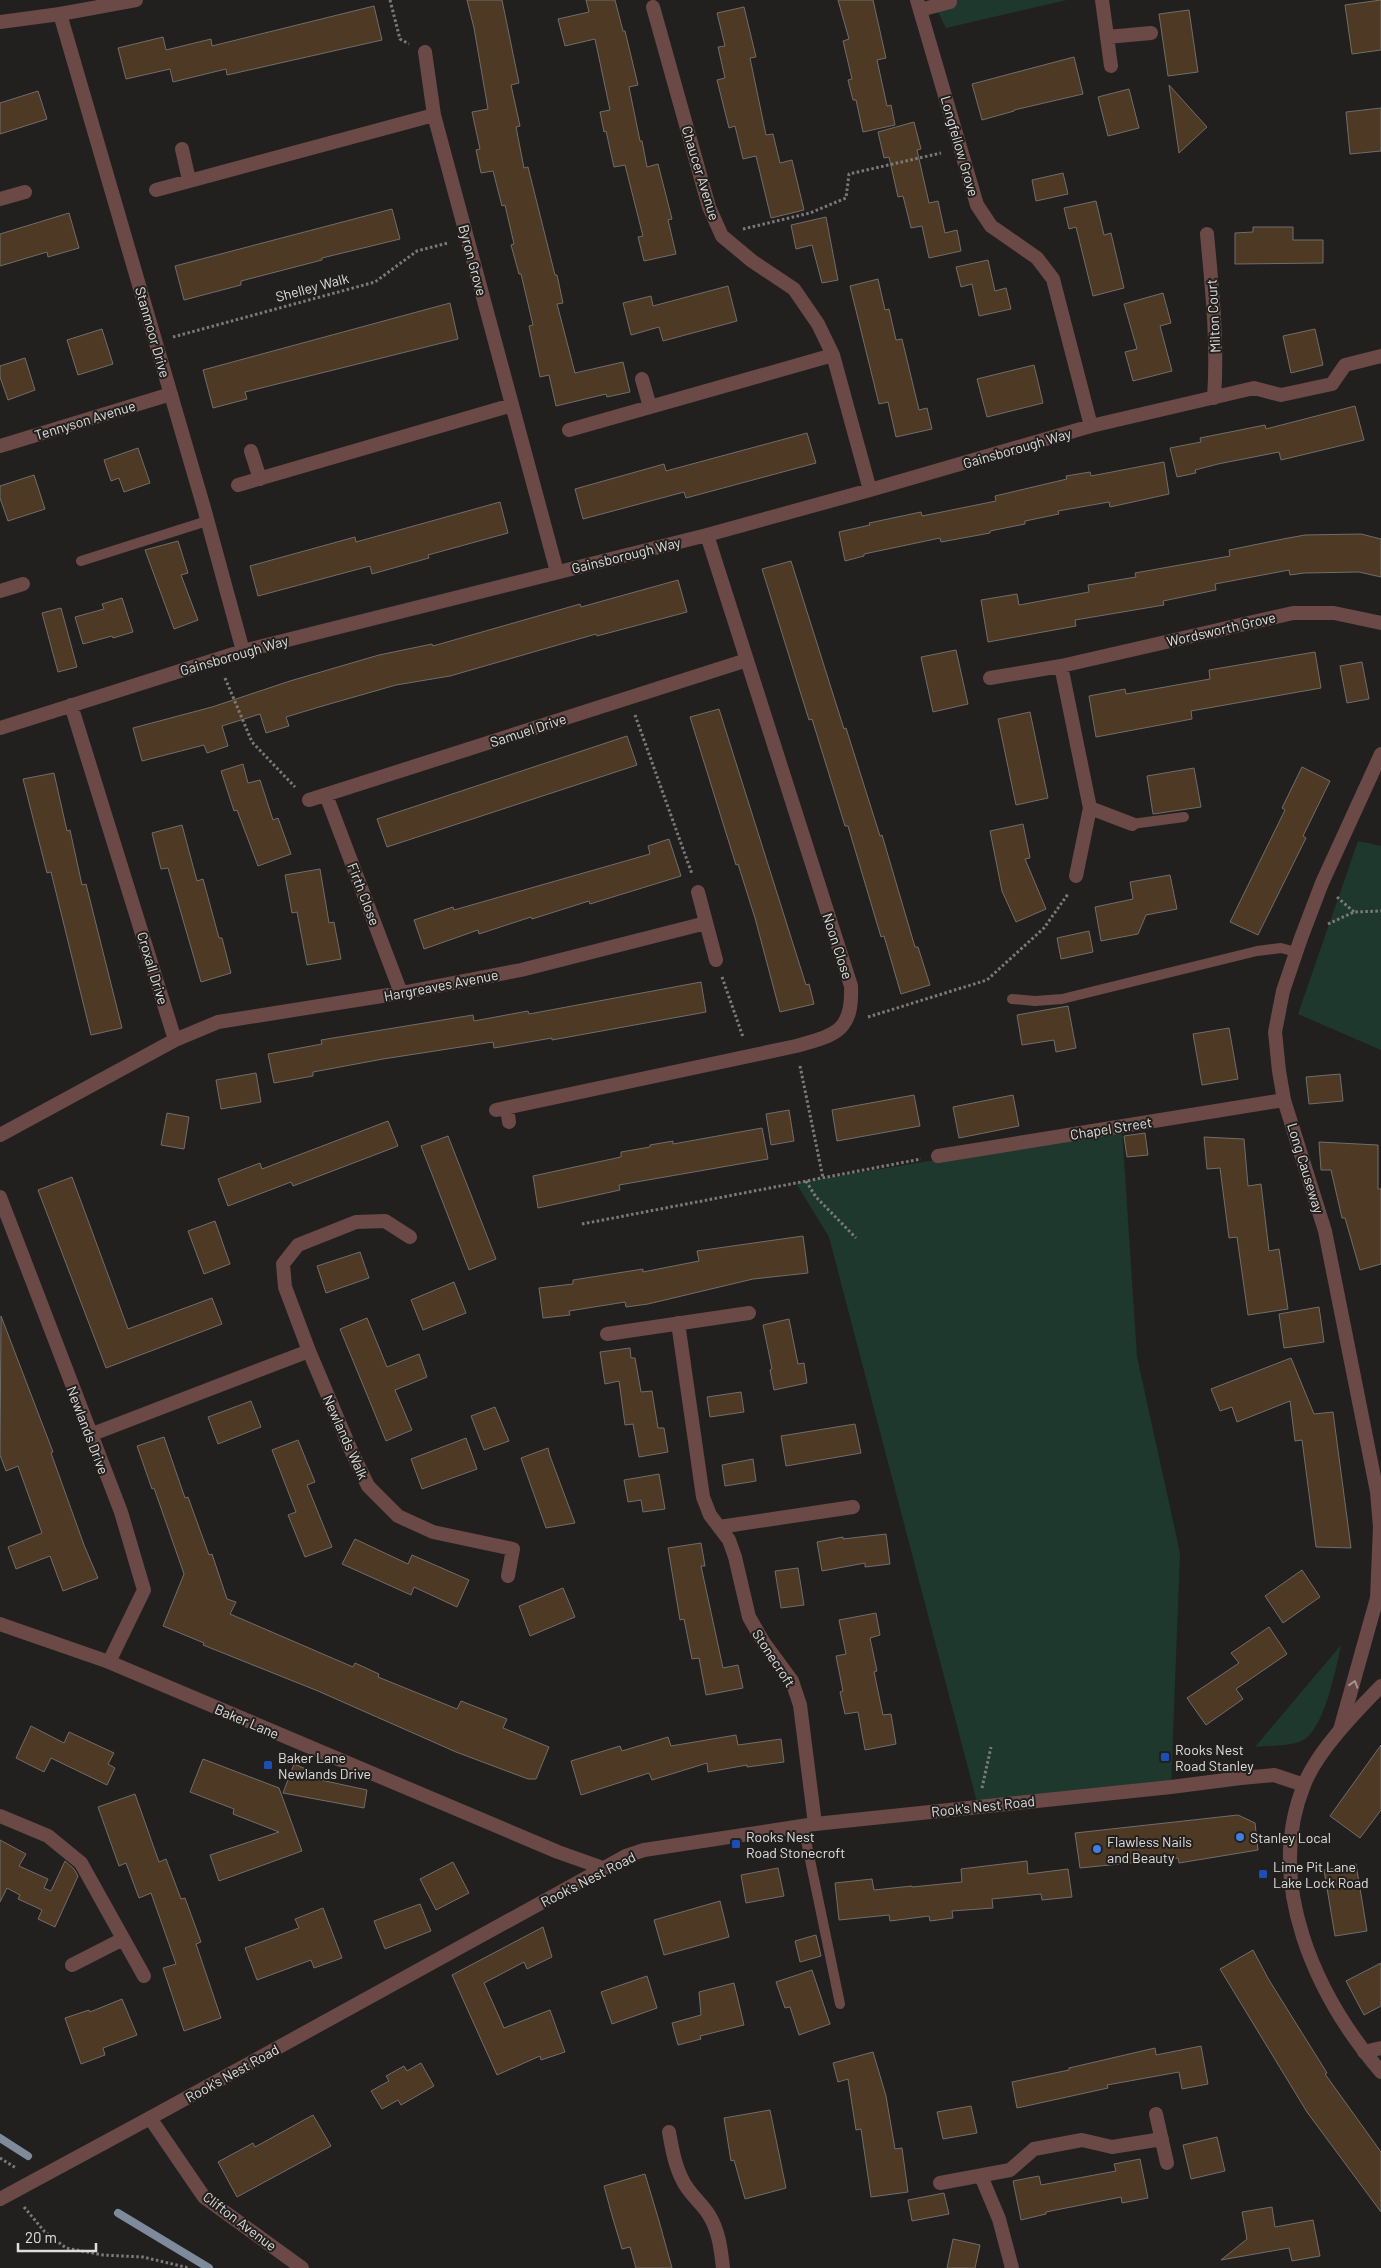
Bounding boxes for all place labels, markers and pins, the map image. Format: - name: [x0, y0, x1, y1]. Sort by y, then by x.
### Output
- place label: Rooks Nest Road Stanley: [1175, 1741, 1254, 1774]
- place label: Baker Lane Newlands Drive: [278, 1749, 371, 1782]
- marker: Rooks Nest Road Stanley: [1159, 1751, 1171, 1763]
- marker: Baker Lane Newlands Drive: [262, 1759, 274, 1771]
- place label: Rooks Nest Road Stonecroft: [746, 1828, 845, 1861]
- place label: Stanley Local: [1250, 1829, 1331, 1846]
- marker: Stanley Local: [1234, 1831, 1246, 1843]
- place label: Flawless Nails and Beauty: [1107, 1833, 1192, 1866]
- marker: Rooks Nest Road Stonecroft: [730, 1838, 742, 1850]
- marker: Flawless Nails and Beauty: [1091, 1843, 1103, 1855]
- place label: Lime Pit Lane Lake Lock Road: [1273, 1858, 1369, 1891]
- marker: Lime Pit Lane Lake Lock Road: [1257, 1868, 1269, 1880]

